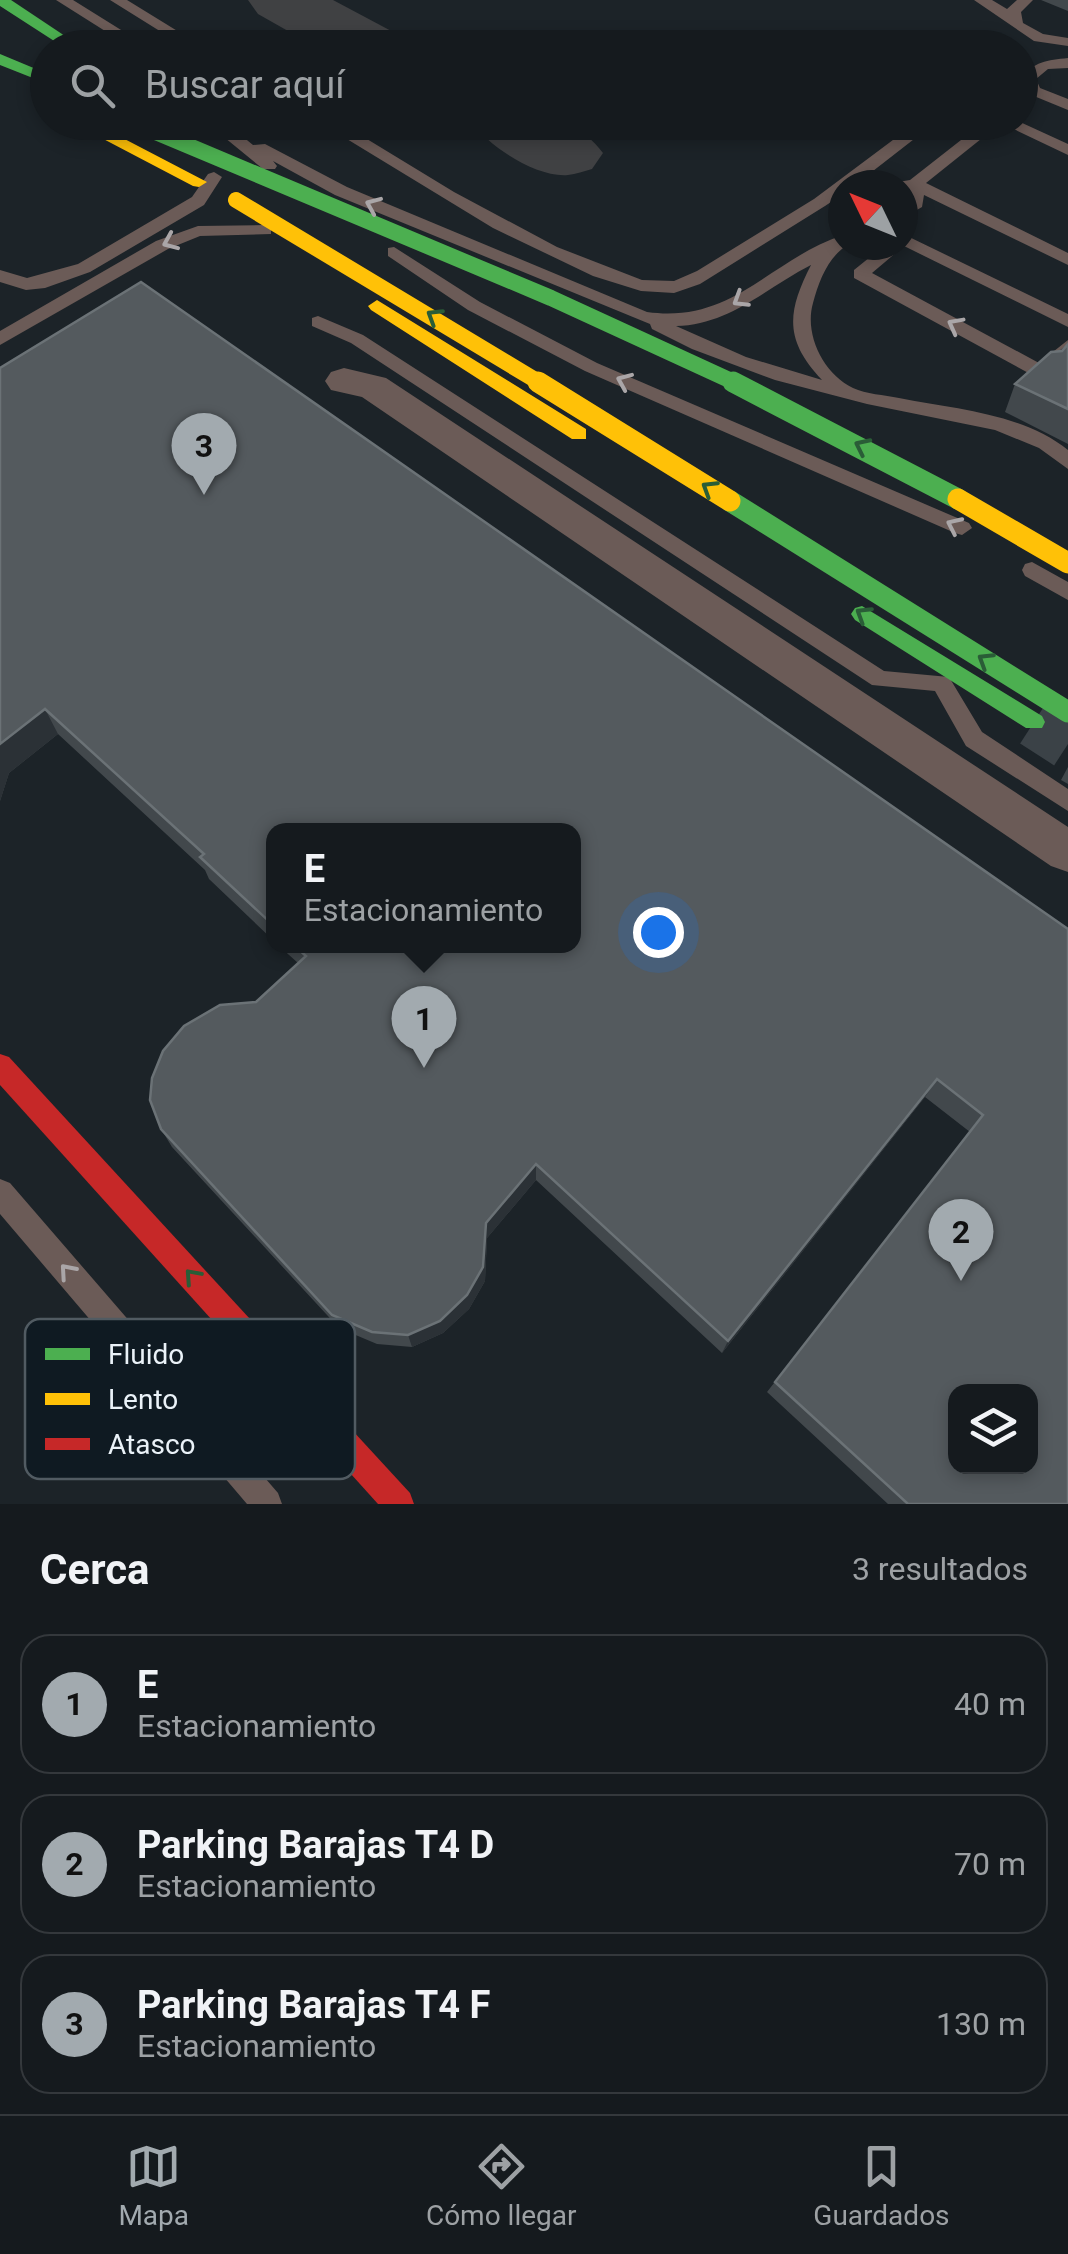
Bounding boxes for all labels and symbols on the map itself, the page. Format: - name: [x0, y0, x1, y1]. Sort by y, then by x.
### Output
- north arrow: [828, 170, 918, 260]
- one-way arrow: [365, 196, 383, 216]
- one-way arrow: [162, 230, 180, 250]
- one-way arrow: [733, 288, 751, 307]
- one-way arrow: [427, 309, 445, 328]
- one-way arrow: [947, 318, 965, 338]
- one-way arrow: [616, 373, 634, 393]
- pin: 3: [172, 412, 236, 495]
- one-way arrow: [854, 438, 872, 458]
- one-way arrow: [702, 481, 720, 500]
- one-way arrow: [946, 517, 964, 537]
- one-way arrow: [856, 607, 874, 626]
- one-way arrow: [978, 653, 996, 672]
- your location: [633, 907, 684, 958]
- pin: 1: [392, 986, 456, 1068]
- pin: 2: [928, 1198, 994, 1281]
- one-way arrow: [60, 1264, 78, 1283]
- one-way arrow: [186, 1270, 204, 1288]
- legend: [25, 1319, 355, 1479]
- text: Fluido: [108, 1338, 184, 1371]
- text: Lento: [108, 1383, 178, 1416]
- text: Atasco: [108, 1428, 196, 1461]

